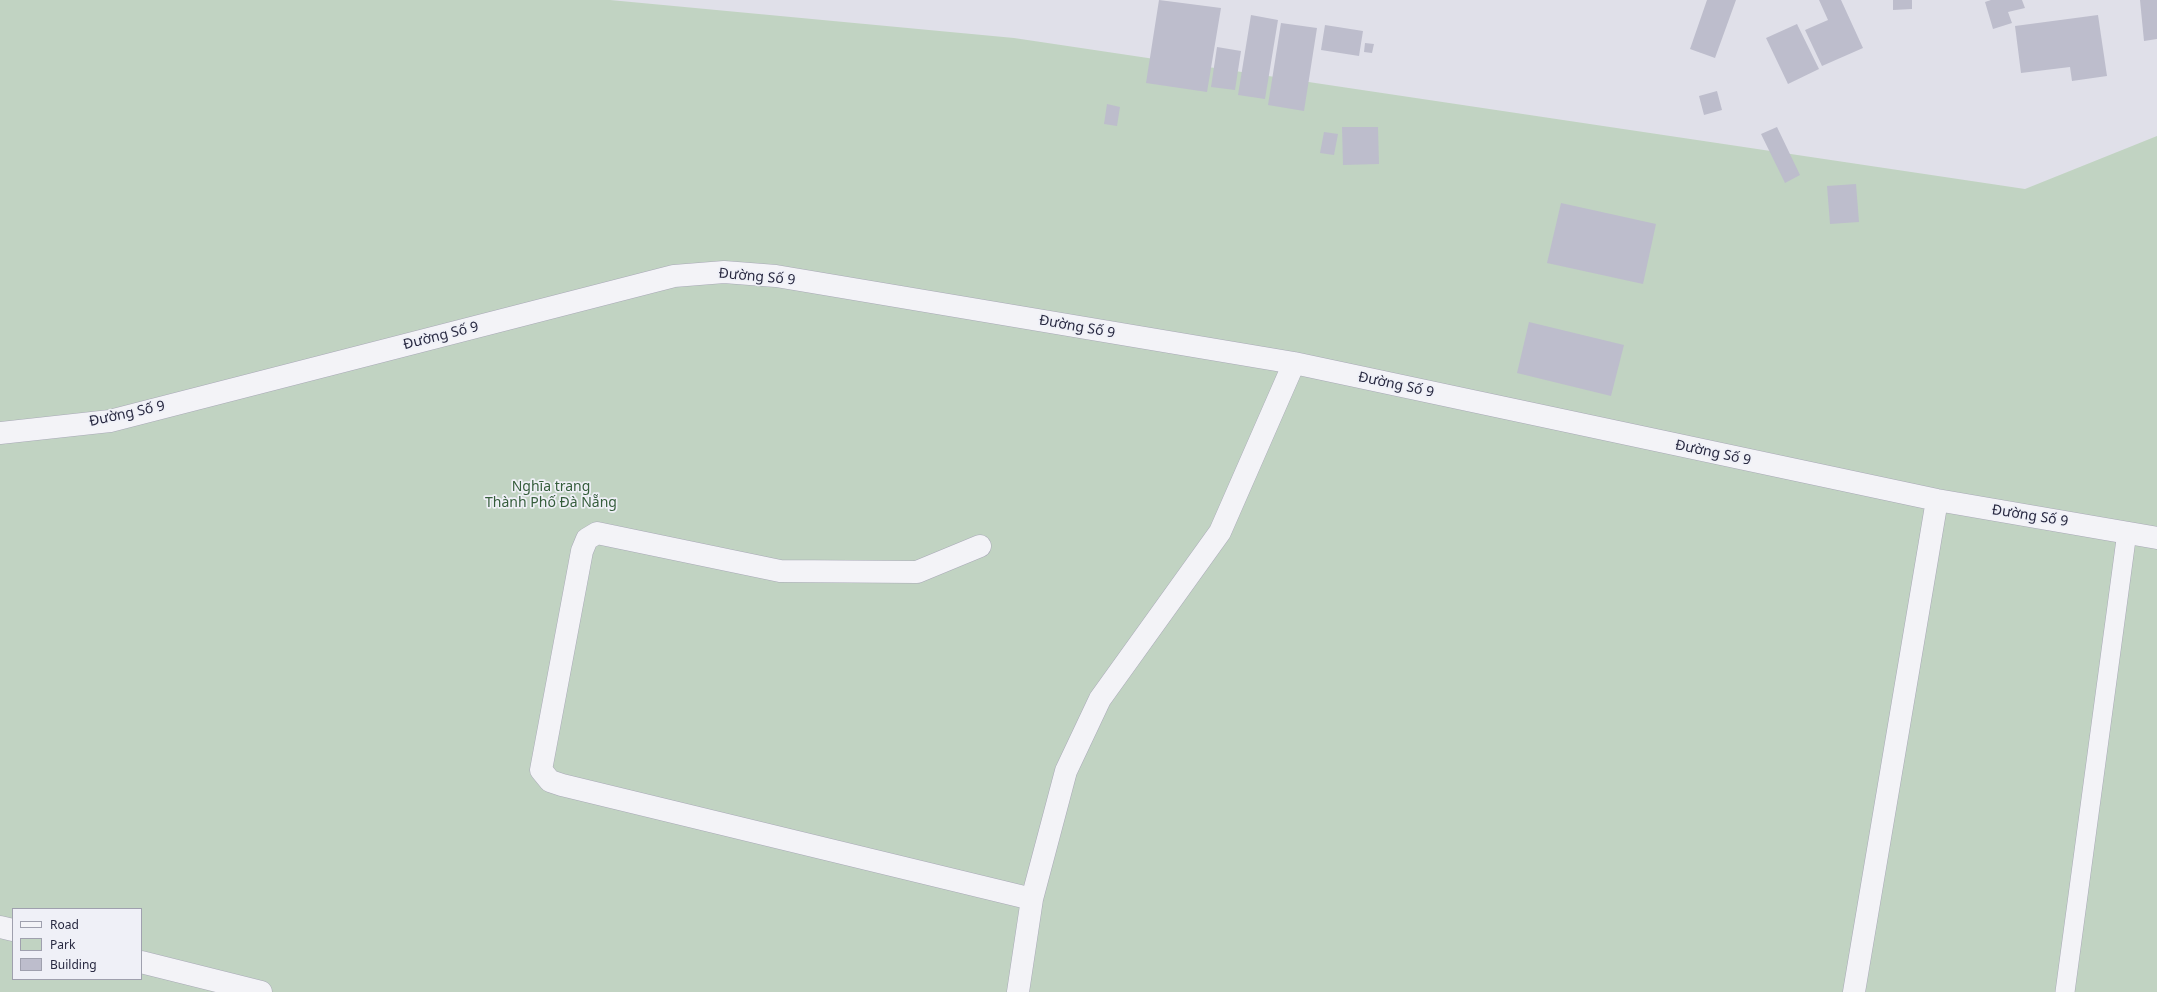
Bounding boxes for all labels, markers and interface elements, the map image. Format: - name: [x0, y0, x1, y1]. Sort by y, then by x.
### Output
- street label: Đường Số 9: [718, 265, 796, 289]
- street label: Đường Số 9: [1038, 312, 1116, 342]
- street label: Đường Số 9: [402, 319, 480, 353]
- street label: Đường Số 9: [1357, 369, 1435, 401]
- street label: Đường Số 9: [88, 398, 166, 430]
- street label: Đường Số 9: [1674, 437, 1752, 469]
- park label: Nghĩa trang Thành Phố Đà Nẵng: [485, 479, 617, 512]
- street label: Đường Số 9: [1991, 502, 2069, 530]
- legend: [12, 908, 142, 980]
- text: Road: [50, 916, 79, 933]
- text: Park: [50, 936, 75, 953]
- text: Building: [50, 956, 97, 973]

